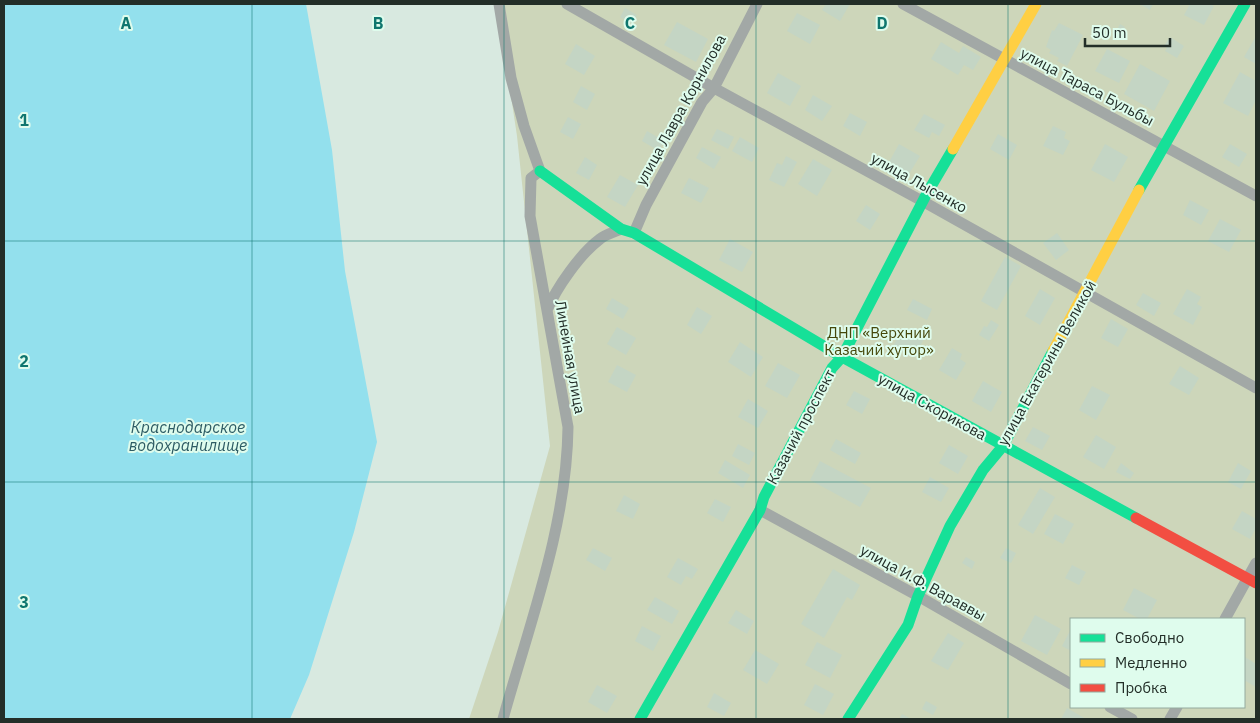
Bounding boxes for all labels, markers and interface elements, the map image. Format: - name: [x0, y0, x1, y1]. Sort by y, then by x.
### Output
- text: A: [121, 13, 132, 33]
- text: B: [373, 13, 384, 33]
- text: C: [625, 13, 635, 33]
- text: D: [876, 13, 888, 33]
- scale bar: [1085, 15, 1170, 47]
- text: 50 m: [1092, 23, 1127, 42]
- street label: улица Лавра Корнилова: [631, 31, 730, 188]
- street label: улица Тараса Бульбы: [1017, 43, 1157, 130]
- text: 1: [19, 110, 29, 130]
- street label: улица Лысенко: [868, 148, 971, 217]
- street label: улица Екатерины Великой: [993, 277, 1100, 449]
- street label: Линейная улица: [551, 299, 590, 415]
- park label: ДНП «Верхний Казачий хутор»: [824, 323, 934, 359]
- text: 2: [19, 351, 29, 371]
- street label: Казачий проспект: [762, 366, 839, 488]
- street label: улица Скорикова: [875, 369, 990, 444]
- water label: Краснодарское водохранилище: [129, 417, 247, 455]
- street label: улица И.Ф. Вараввы: [857, 540, 989, 625]
- text: 3: [19, 592, 29, 612]
- legend: [1070, 618, 1245, 708]
- text: Свободно: [1115, 628, 1184, 647]
- text: Медленно: [1115, 653, 1187, 672]
- text: Пробка: [1115, 678, 1167, 697]

